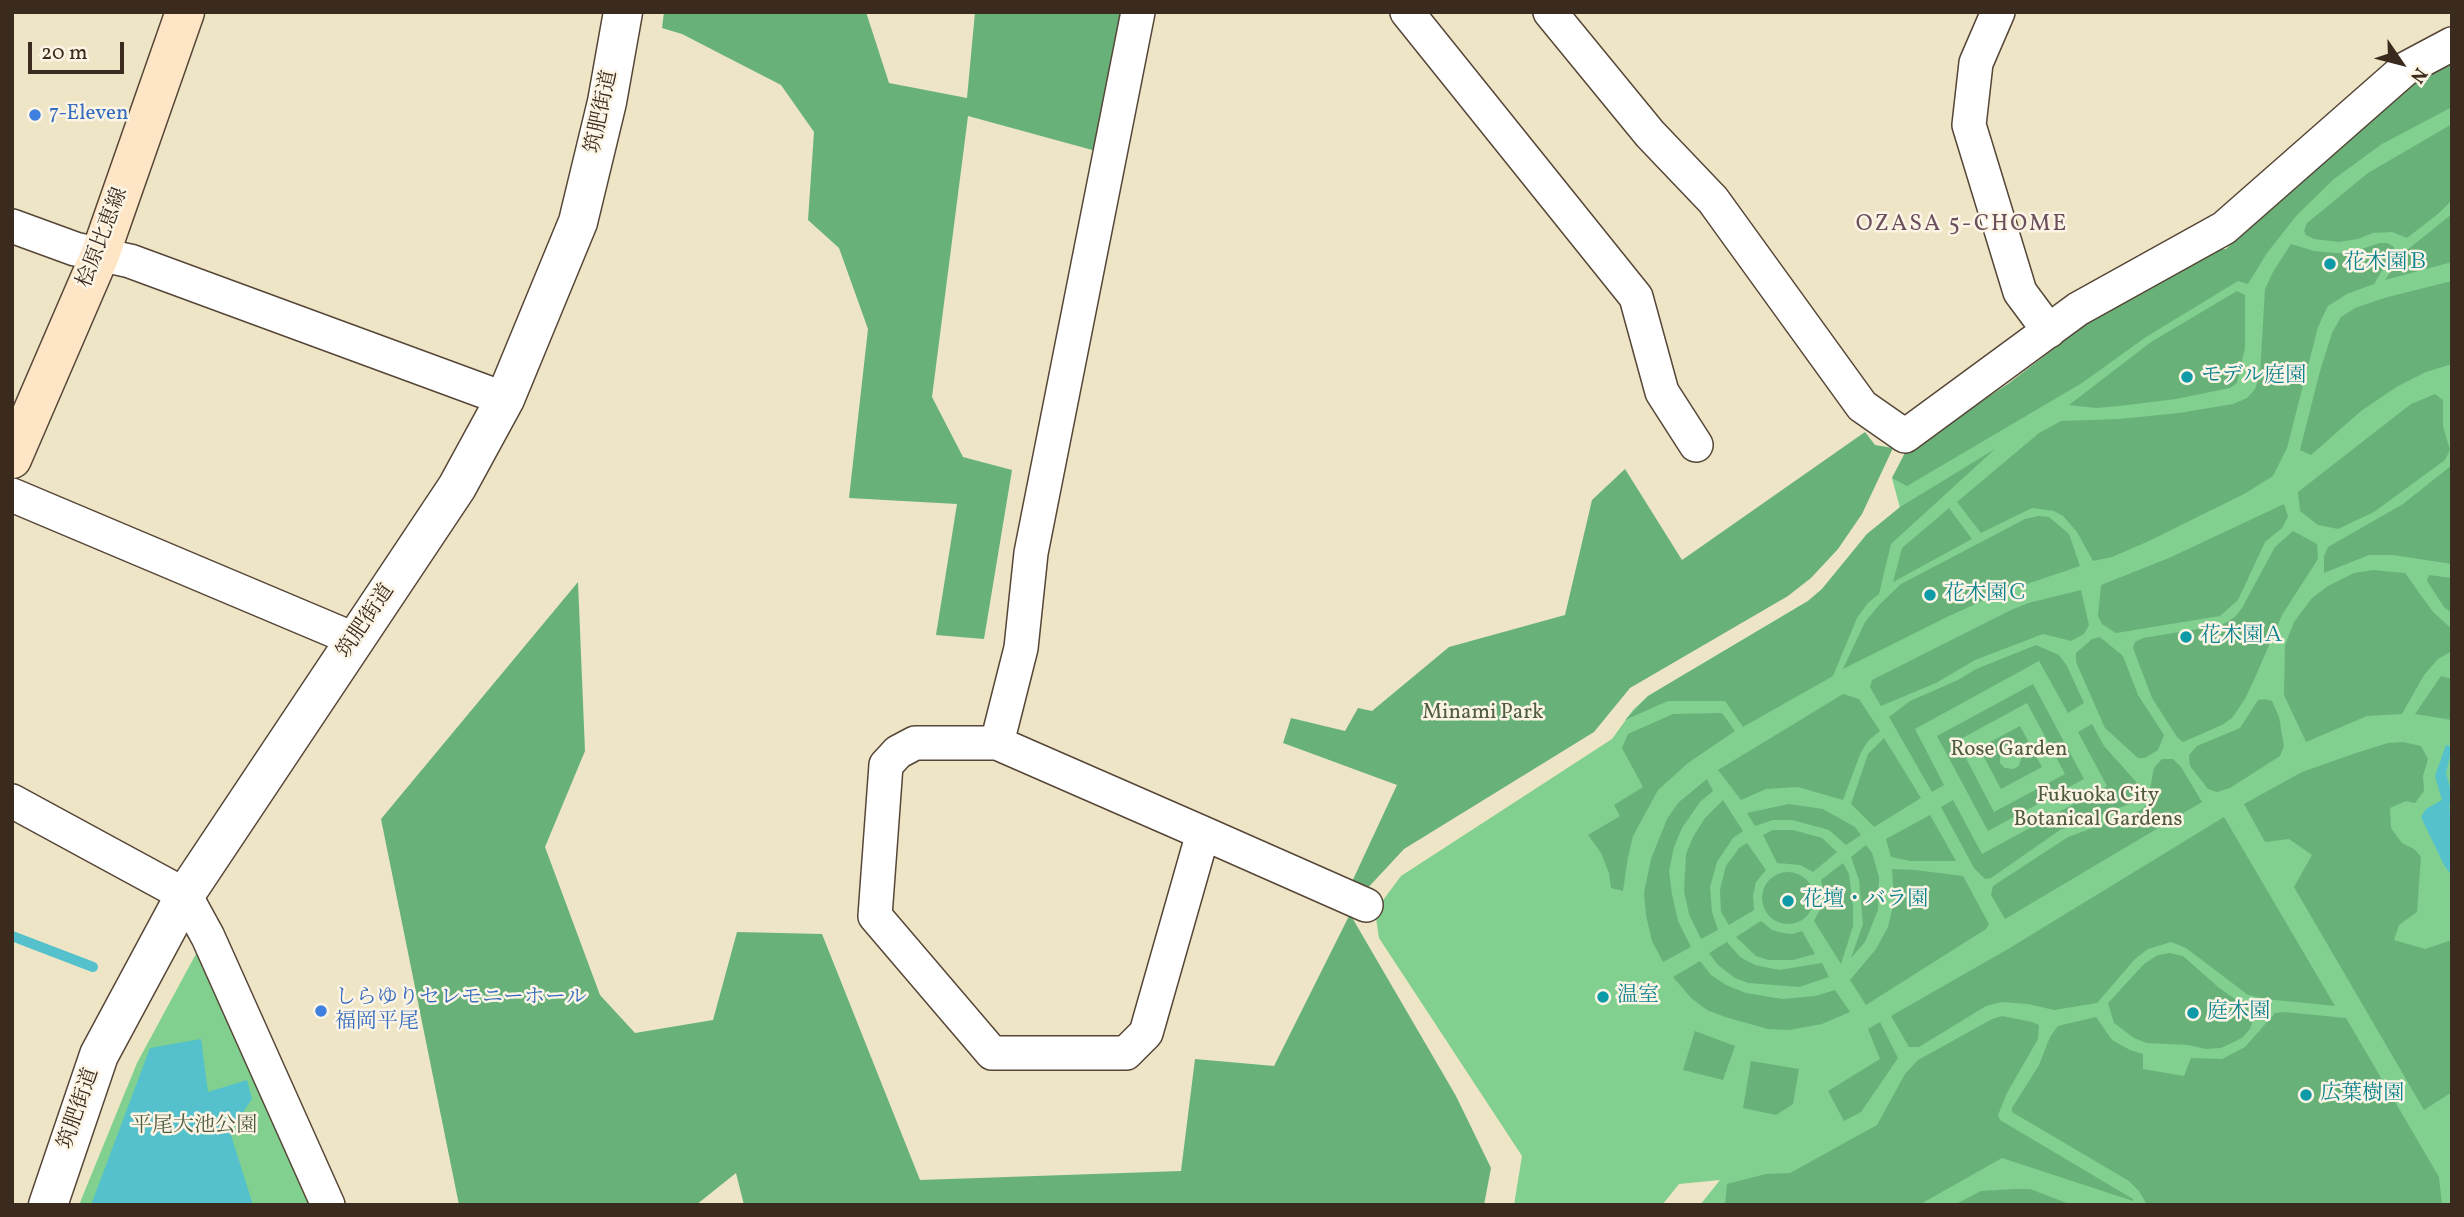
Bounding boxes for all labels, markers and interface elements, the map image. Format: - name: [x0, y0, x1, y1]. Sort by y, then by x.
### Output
- scale bar: [32, 28, 128, 72]
- north arrow: [2366, 28, 2436, 98]
- text: 20 m: [41, 39, 87, 68]
- text: N: [2404, 62, 2433, 88]
- street label: 筑肥街道: [582, 68, 624, 156]
- place label: 7-Eleven: [49, 102, 129, 128]
- marker: 7-Eleven: [27, 107, 43, 123]
- street label: 桧原比恵線: [73, 184, 135, 292]
- district label: OZASA 5-CHOME: [1857, 212, 2067, 240]
- place label: 花木園Ｂ: [2344, 251, 2428, 277]
- marker: 花木園Ｂ: [2322, 256, 2338, 272]
- place label: モデル庭園: [2201, 364, 2306, 390]
- marker: モデル庭園: [2179, 369, 2195, 385]
- street label: 筑肥街道: [333, 580, 401, 664]
- place label: 花木園Ｃ: [1944, 582, 2028, 608]
- marker: 花木園Ｃ: [1922, 587, 1938, 603]
- place label: 花木園Ａ: [2200, 624, 2284, 650]
- marker: 花木園Ａ: [2178, 629, 2194, 645]
- park label: Minami Park: [1423, 701, 1543, 727]
- park label: Rose Garden: [1950, 738, 2068, 764]
- park label: Fukuoka City Botanical Gardens: [2013, 784, 2183, 834]
- place label: 花壇・バラ園: [1802, 888, 1928, 914]
- marker: 花壇・バラ園: [1780, 893, 1796, 909]
- place label: 温室: [1617, 984, 1659, 1010]
- place label: しらゆりセレモニーホール 福岡平尾: [335, 986, 587, 1036]
- marker: 温室: [1595, 989, 1611, 1005]
- place label: 庭木園: [2207, 1000, 2270, 1026]
- marker: しらゆりセレモニーホール 福岡平尾: [313, 1003, 329, 1019]
- marker: 庭木園: [2185, 1005, 2201, 1021]
- street label: 筑肥街道: [54, 1065, 106, 1153]
- place label: 広葉樹園: [2320, 1082, 2404, 1108]
- marker: 広葉樹園: [2298, 1087, 2314, 1103]
- park label: 平尾大池公園: [131, 1114, 257, 1140]

